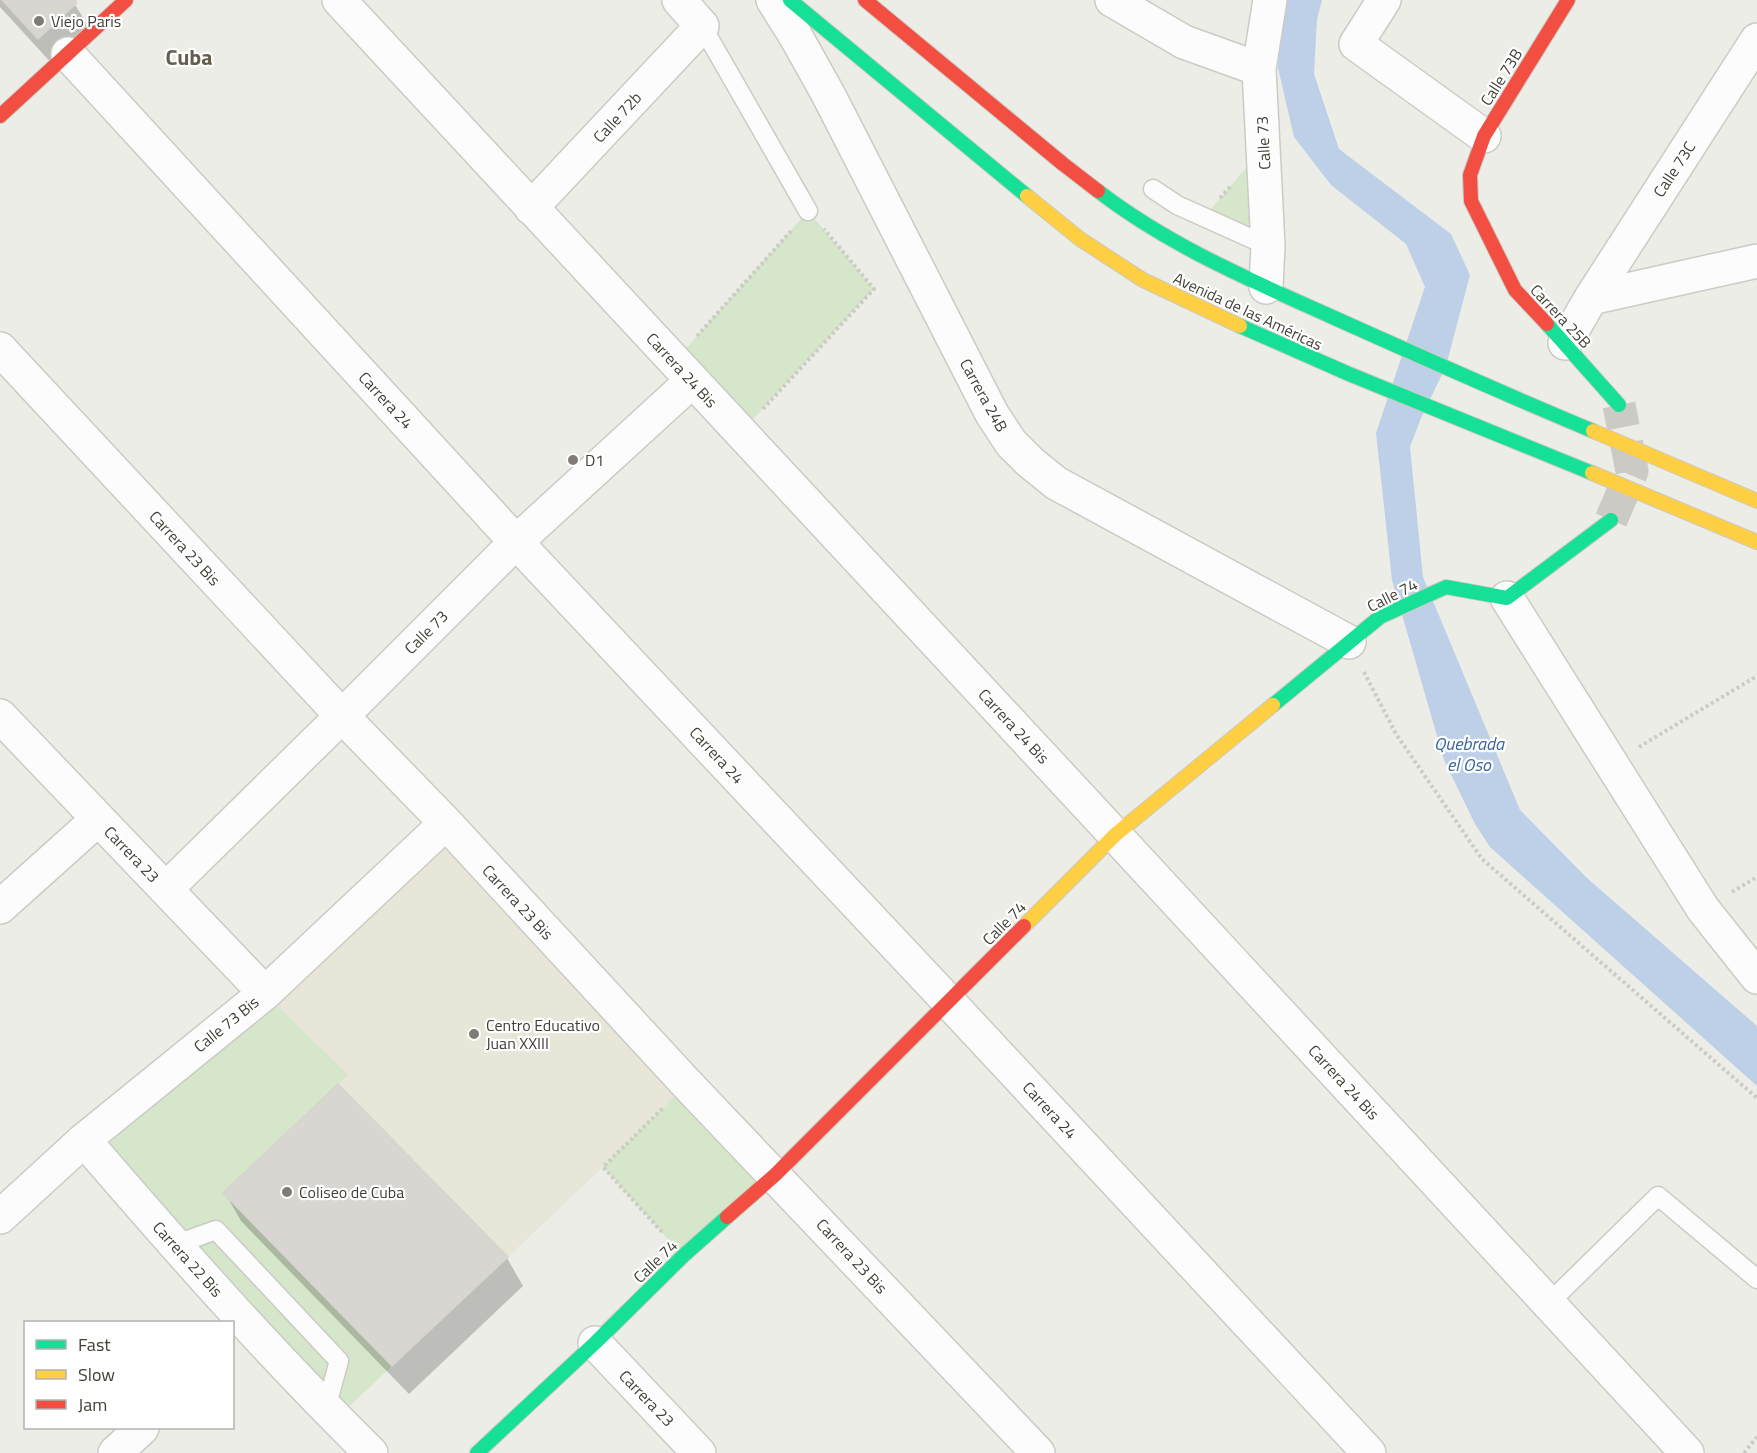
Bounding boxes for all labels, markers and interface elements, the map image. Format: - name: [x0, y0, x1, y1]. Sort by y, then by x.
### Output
- place label: Viejo Paris: [51, 9, 121, 33]
- marker: Viejo Paris: [32, 14, 46, 28]
- district label: Cuba: [165, 40, 213, 74]
- street label: Calle 73B: [1474, 44, 1528, 110]
- street label: Calle 72b: [587, 86, 647, 148]
- street label: Calle 73: [1250, 116, 1276, 170]
- street label: Calle 73C: [1647, 136, 1701, 202]
- street label: Avenida de las Américas: [1169, 266, 1327, 356]
- street label: Carrera 25B: [1525, 278, 1597, 354]
- street label: Carrera 24 Bis: [641, 327, 723, 413]
- street label: Carrera 24B: [954, 354, 1014, 436]
- street label: Carrera 24: [353, 366, 419, 434]
- place label: D1: [585, 448, 604, 472]
- marker: D1: [566, 453, 580, 467]
- street label: Carrera 23 Bis: [144, 505, 226, 591]
- street label: Calle 74: [1363, 572, 1421, 618]
- street label: Calle 73: [399, 605, 453, 659]
- street label: Carrera 24 Bis: [973, 683, 1055, 769]
- street label: Carrera 24: [684, 721, 750, 789]
- water label: Quebrada el Oso: [1434, 730, 1505, 778]
- street label: Carrera 23: [99, 820, 165, 888]
- street label: Carrera 23 Bis: [477, 859, 559, 945]
- street label: Calle 74: [977, 896, 1031, 950]
- street label: Calle 73 Bis: [188, 990, 264, 1058]
- place label: Centro Educativo Juan XXIII: [486, 1013, 600, 1055]
- marker: Centro Educativo Juan XXIII: [467, 1027, 481, 1041]
- street label: Carrera 24 Bis: [1303, 1039, 1385, 1125]
- street label: Carrera 24: [1017, 1076, 1083, 1144]
- place label: Coliseo de Cuba: [299, 1180, 404, 1204]
- marker: Coliseo de Cuba: [280, 1185, 294, 1199]
- street label: Carrera 23 Bis: [811, 1213, 893, 1299]
- street label: Carrera 22 Bis: [147, 1216, 229, 1302]
- street label: Calle 74: [627, 1234, 683, 1288]
- legend: [24, 1321, 234, 1429]
- text: Fast: [78, 1331, 111, 1358]
- text: Slow: [78, 1361, 115, 1388]
- street label: Carrera 23: [614, 1364, 680, 1432]
- text: Jam: [78, 1391, 107, 1418]

